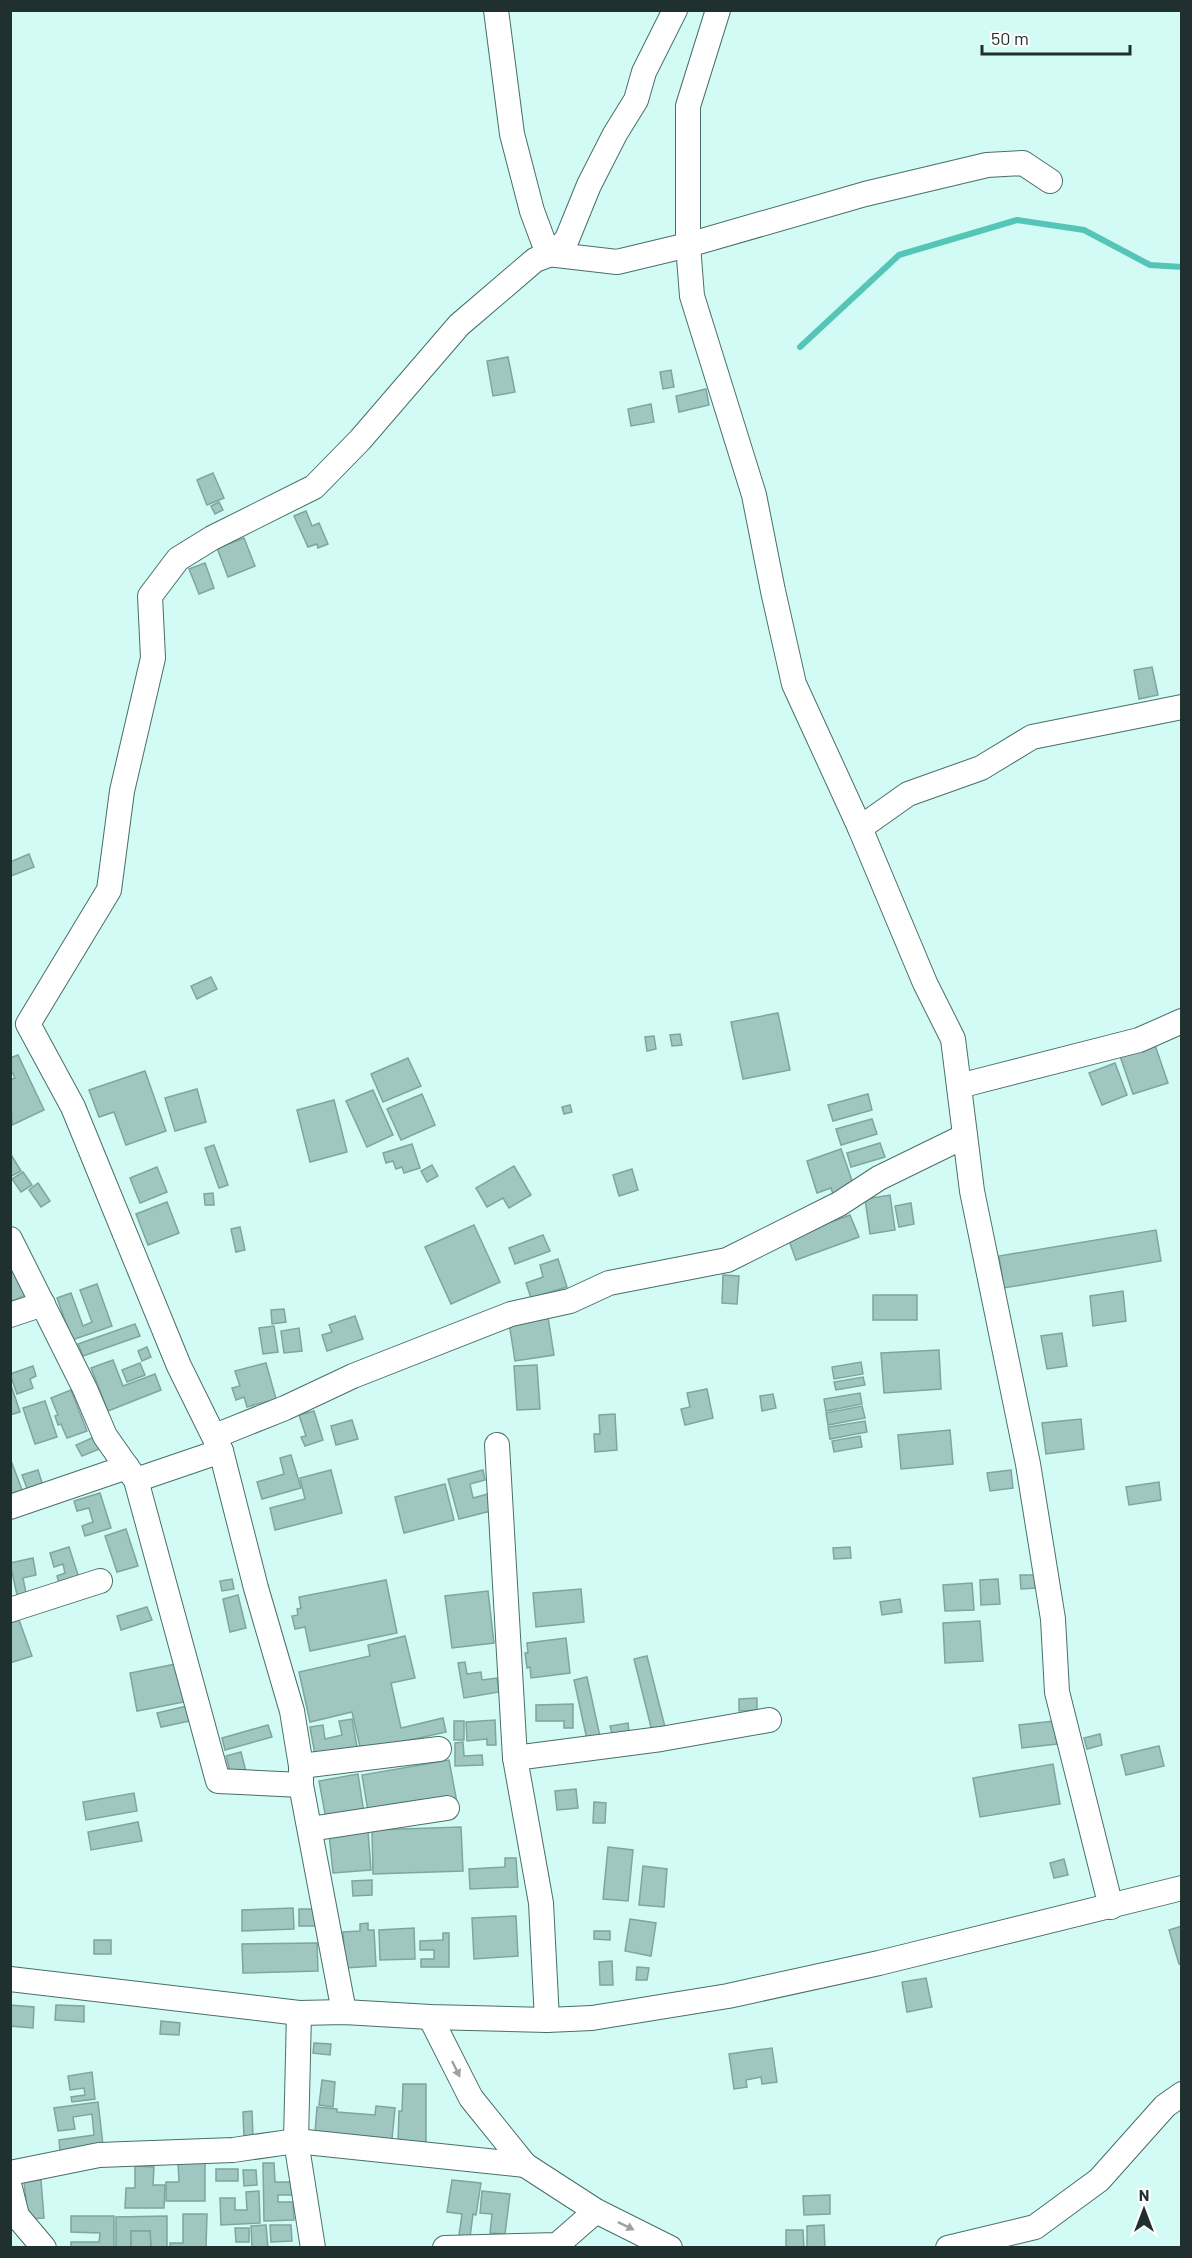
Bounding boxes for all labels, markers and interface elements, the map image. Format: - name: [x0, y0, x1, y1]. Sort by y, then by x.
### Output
- scale bar: [982, 18, 1130, 56]
- text: 50 m: [991, 27, 1029, 49]
- one-way arrow: [452, 2061, 461, 2078]
- north arrow: [1114, 2180, 1174, 2240]
- text: N: [1139, 2185, 1149, 2204]
- one-way arrow: [618, 2222, 635, 2231]

